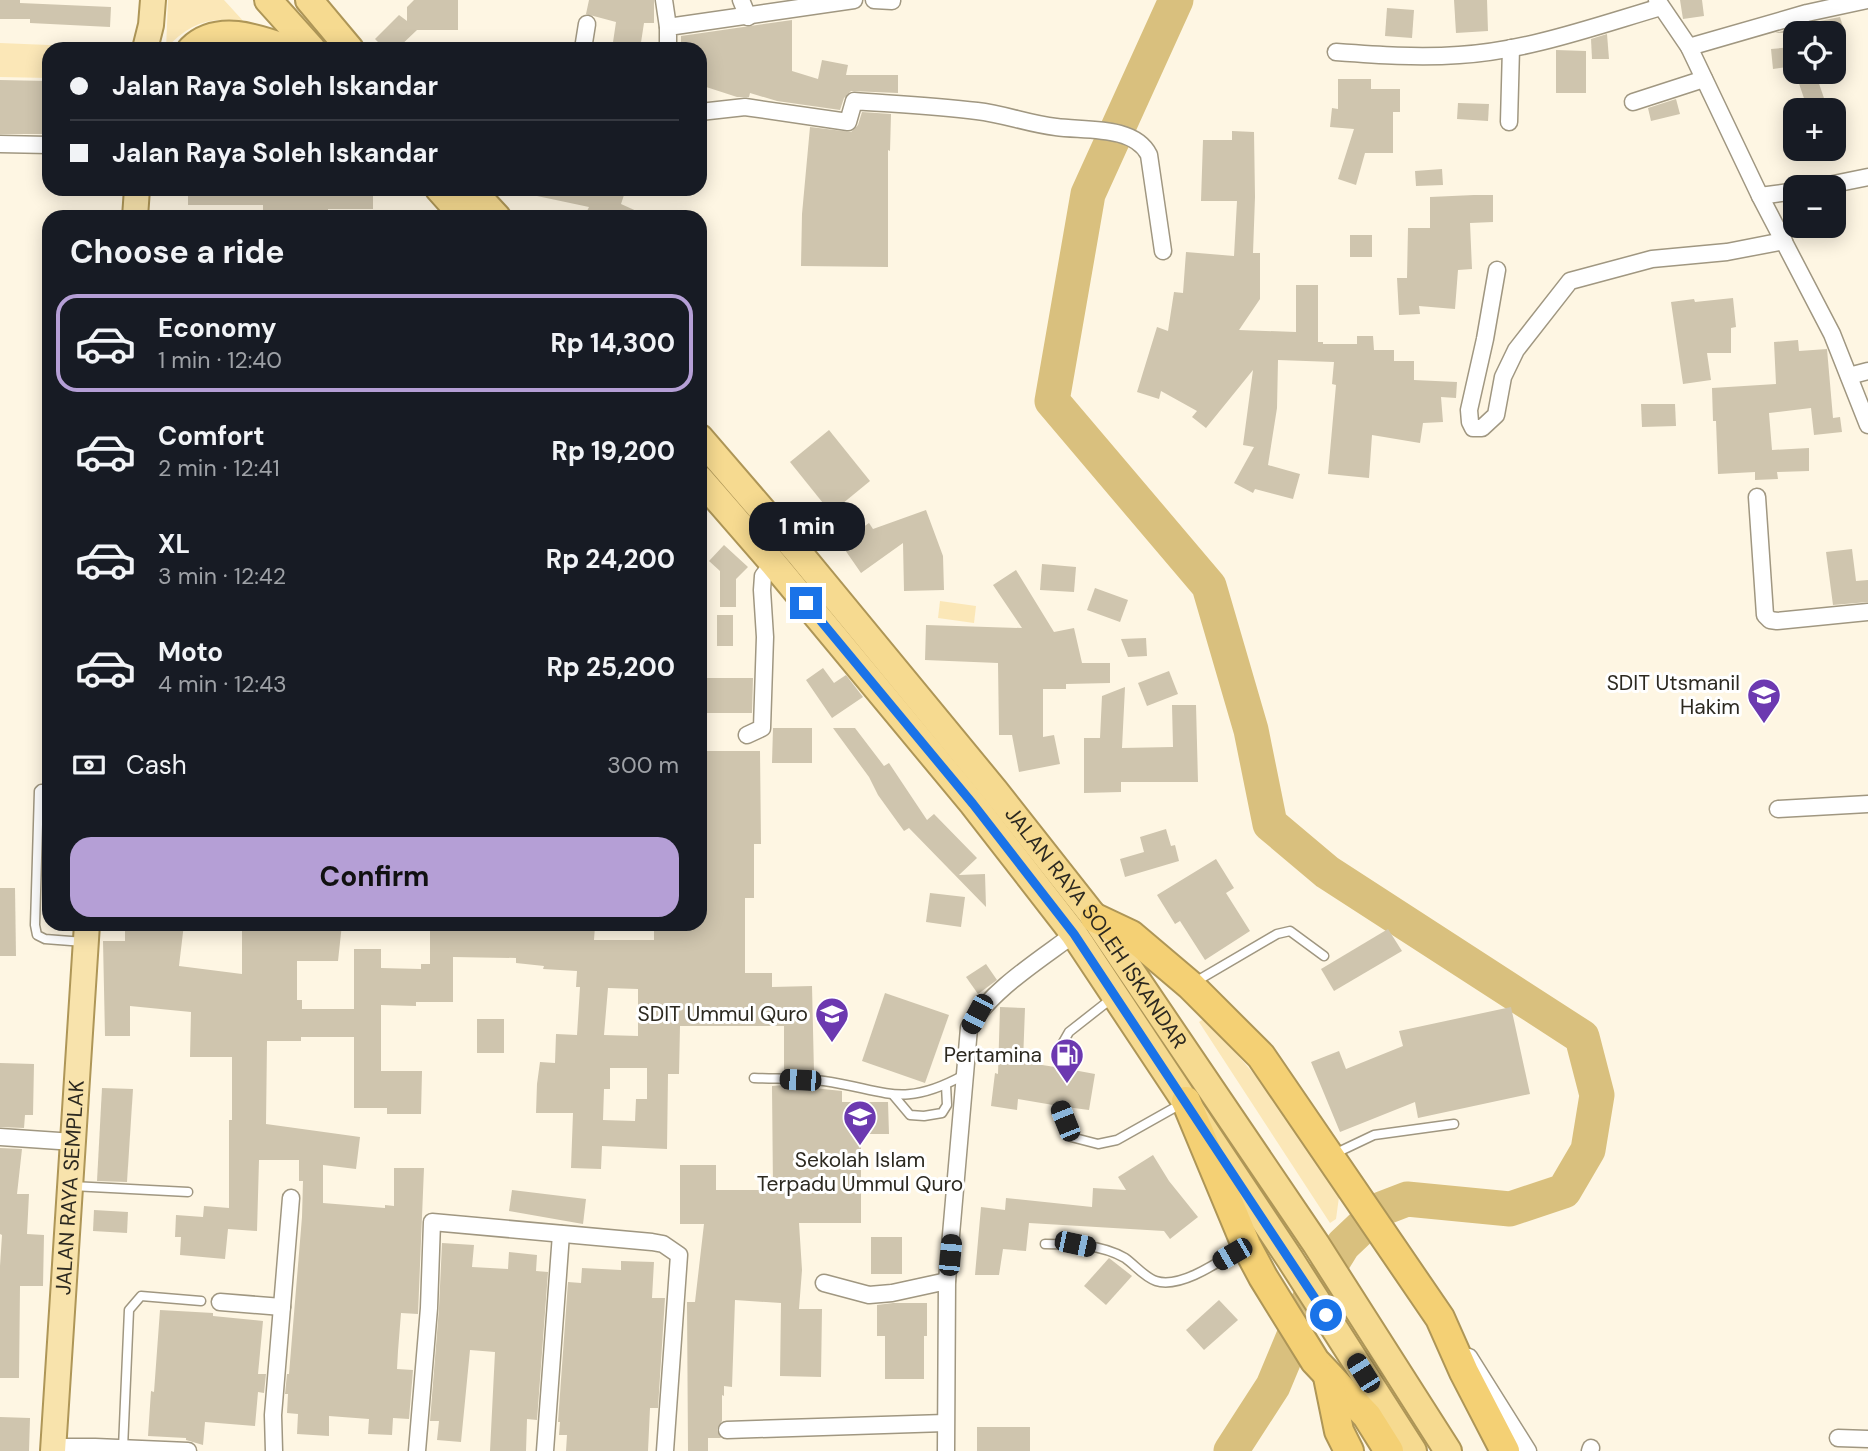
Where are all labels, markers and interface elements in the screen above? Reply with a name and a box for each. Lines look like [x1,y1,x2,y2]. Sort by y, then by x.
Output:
map controls [1783,21,1846,238]
button: locate [1783,21,1846,84]
text: Jalan Raya Soleh Iskandar [112,69,438,103]
button: + [1783,98,1846,161]
text: Jalan Raya Soleh Iskandar [112,136,438,170]
button: − [1783,175,1846,238]
text: Choose a ride [70,231,285,273]
text: Economy [158,311,276,345]
icon: car [74,312,137,375]
text: Rp 14,300 [550,326,675,360]
text: 1 min · 12:40 [158,345,282,375]
text: Comfort [158,419,264,453]
icon: car [74,420,137,483]
text: Rp 19,200 [552,434,675,468]
text: 2 min · 12:41 [158,453,280,483]
callout: 1 min [748,502,864,550]
text: 1 min [779,511,835,541]
text: XL [158,527,190,561]
icon: car [74,528,137,591]
text: Rp 24,200 [546,542,675,576]
text: 3 min · 12:42 [158,561,286,591]
route end [790,587,822,619]
text: Moto [158,635,223,669]
icon: car [74,636,137,699]
text: Rp 25,200 [546,650,675,684]
text: 4 min · 12:43 [158,669,287,699]
place label: SDIT Utsmanil Hakim [1607,669,1740,721]
school or university icon: SDIT Utsmanil Hakim [1745,676,1783,725]
icon: cash [70,746,108,784]
text: Cash [126,748,187,782]
text: 300 m [607,750,679,780]
street label: JALAN RAYA SOLEH ISKANDAR [998,801,1193,1054]
button: Confirm [70,837,679,917]
car [958,991,997,1037]
school or university icon: SDIT Ummul Quro [813,995,851,1044]
place label: SDIT Ummul Quro [638,1000,808,1028]
fuel station icon: Pertamina [1048,1036,1086,1085]
place label: Pertamina [944,1041,1042,1069]
car [779,1068,822,1092]
street label: JALAN RAYA SEMPLAK [49,1079,91,1296]
school or university icon: Sekolah Islam Terpadu Ummul Quro [841,1098,879,1147]
car [1048,1098,1083,1144]
place label: Sekolah Islam Terpadu Ummul Quro [757,1146,963,1198]
car [1053,1229,1098,1259]
car [938,1233,963,1277]
car [1209,1234,1256,1274]
route start [1310,1299,1342,1331]
car [1343,1350,1384,1396]

